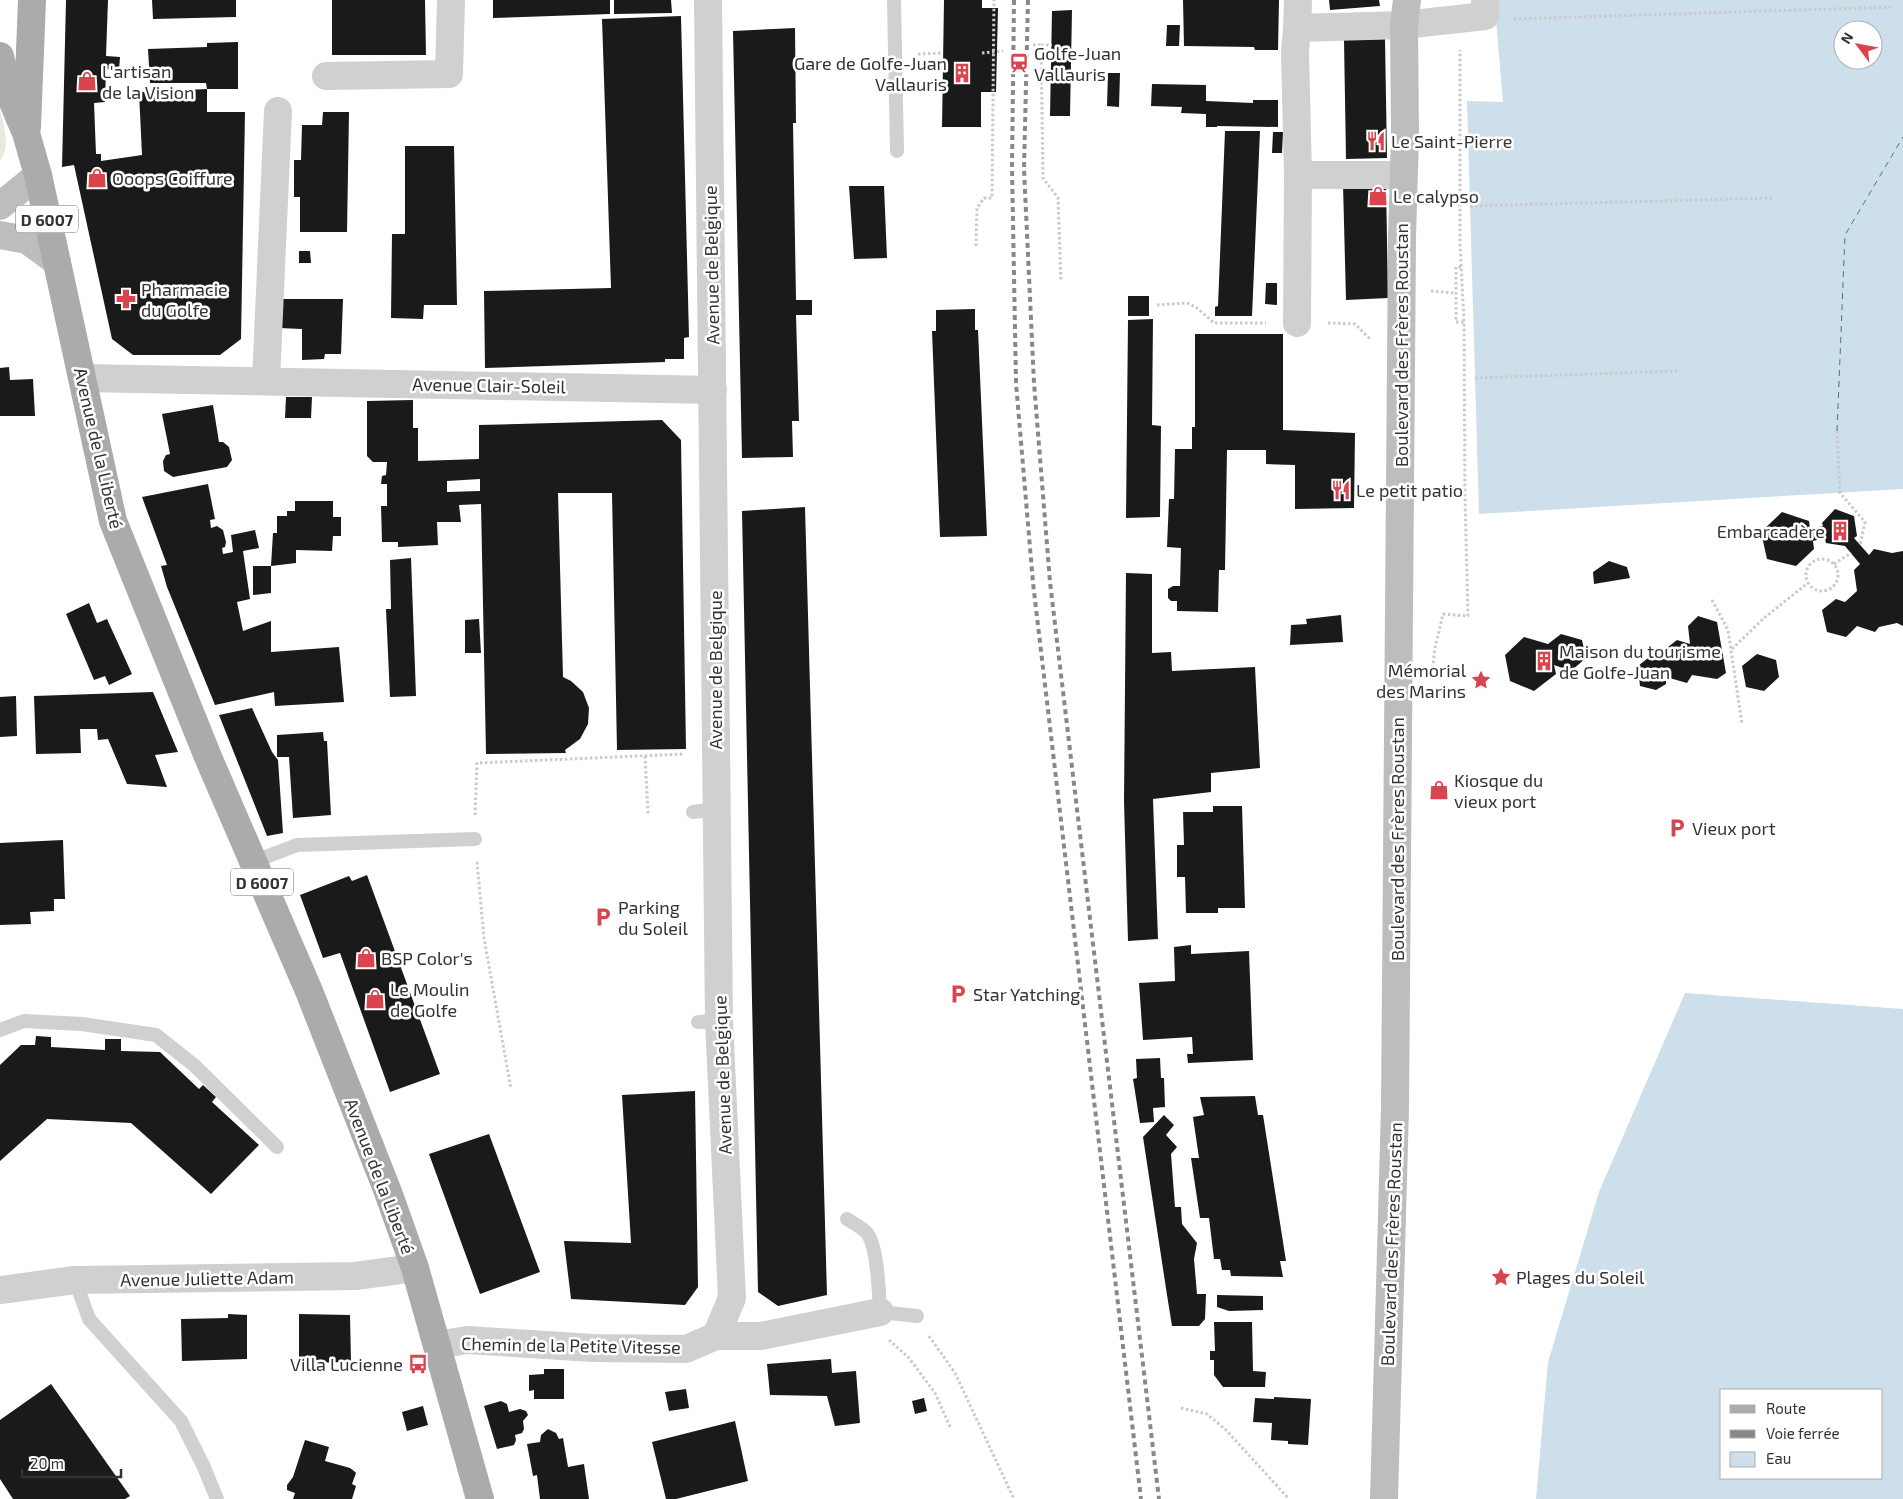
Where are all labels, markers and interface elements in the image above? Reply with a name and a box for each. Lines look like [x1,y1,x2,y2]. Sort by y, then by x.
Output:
north arrow [1833,20,1883,70]
text: N [1837,29,1856,47]
place label: Golfe-Juan Vallauris [1034,42,1121,85]
place label: Gare de Golfe-Juan Vallauris [794,52,947,95]
station icon: Golfe-Juan Vallauris [1008,52,1030,74]
place label: L'artisan de la Vision [102,60,195,103]
building icon: Gare de Golfe-Juan Vallauris [951,62,973,84]
shop icon: L'artisan de la Vision [76,70,98,92]
restaurant icon: Le Saint-Pierre [1365,130,1387,152]
place label: Le Saint-Pierre [1391,130,1512,152]
shop icon: Ooops Coiffure [86,167,108,189]
place label: Ooops Coiffure [112,167,233,189]
street label: Avenue de Belgique [699,185,723,345]
shop icon: Le calypso [1367,185,1389,207]
place label: Le calypso [1393,185,1479,207]
road number: D 6007 [16,205,78,232]
street label: Boulevard des Frères Roustan [1390,223,1412,467]
place label: Pharmacie du Golfe [141,278,228,321]
pharmacy icon: Pharmacie du Golfe [115,288,137,310]
street label: Avenue de la Liberté [70,365,128,531]
street label: Avenue Clair-Soleil [412,373,567,397]
restaurant icon: Le petit patio [1330,479,1352,501]
place label: Le petit patio [1356,479,1463,501]
place label: Embarcadère [1717,520,1825,542]
building icon: Embarcadère [1829,520,1851,542]
street label: Avenue de Belgique [704,590,726,750]
place label: Maison du tourisme de Golfe-Juan [1559,640,1721,683]
building icon: Maison du tourisme de Golfe-Juan [1533,650,1555,672]
place label: Mémorial des Marins [1376,659,1467,702]
place icon: Mémorial des Marins [1470,669,1492,691]
street label: Boulevard des Frères Roustan [1386,717,1408,961]
place label: Kiosque du vieux port [1454,769,1543,812]
shop icon: Kiosque du vieux port [1428,779,1450,801]
parking icon: Vieux port [1666,817,1688,839]
place label: Vieux port [1692,817,1776,839]
road number: D 6007 [231,869,293,896]
place label: Parking du Soleil [618,896,688,939]
parking icon: Parking du Soleil [592,906,614,928]
shop icon: BSP Color's [355,947,377,969]
place label: BSP Color's [381,947,473,969]
place label: Le Moulin de Golfe [390,978,469,1021]
parking icon: Star Yatching [947,983,969,1005]
place label: Star Yatching [973,983,1080,1005]
shop icon: Le Moulin de Golfe [364,988,386,1010]
street label: Avenue de Belgique [708,995,736,1155]
street label: Avenue de la Liberté [340,1095,420,1257]
street label: Boulevard des Frères Roustan [1376,1122,1406,1366]
street label: Avenue Juliette Adam [120,1265,294,1291]
place icon: Plages du Soleil [1490,1266,1512,1288]
place label: Plages du Soleil [1516,1266,1645,1288]
street label: Chemin de la Petite Vitesse [461,1332,681,1358]
place label: Villa Lucienne [290,1353,403,1375]
bus stop icon: Villa Lucienne [407,1353,429,1375]
legend [1720,1389,1883,1479]
text: Route [1766,1399,1806,1417]
text: Voie ferrée [1766,1424,1840,1442]
scale bar [22,1446,121,1478]
text: Eau [1766,1449,1791,1467]
text: 20 m [30,1454,64,1472]

